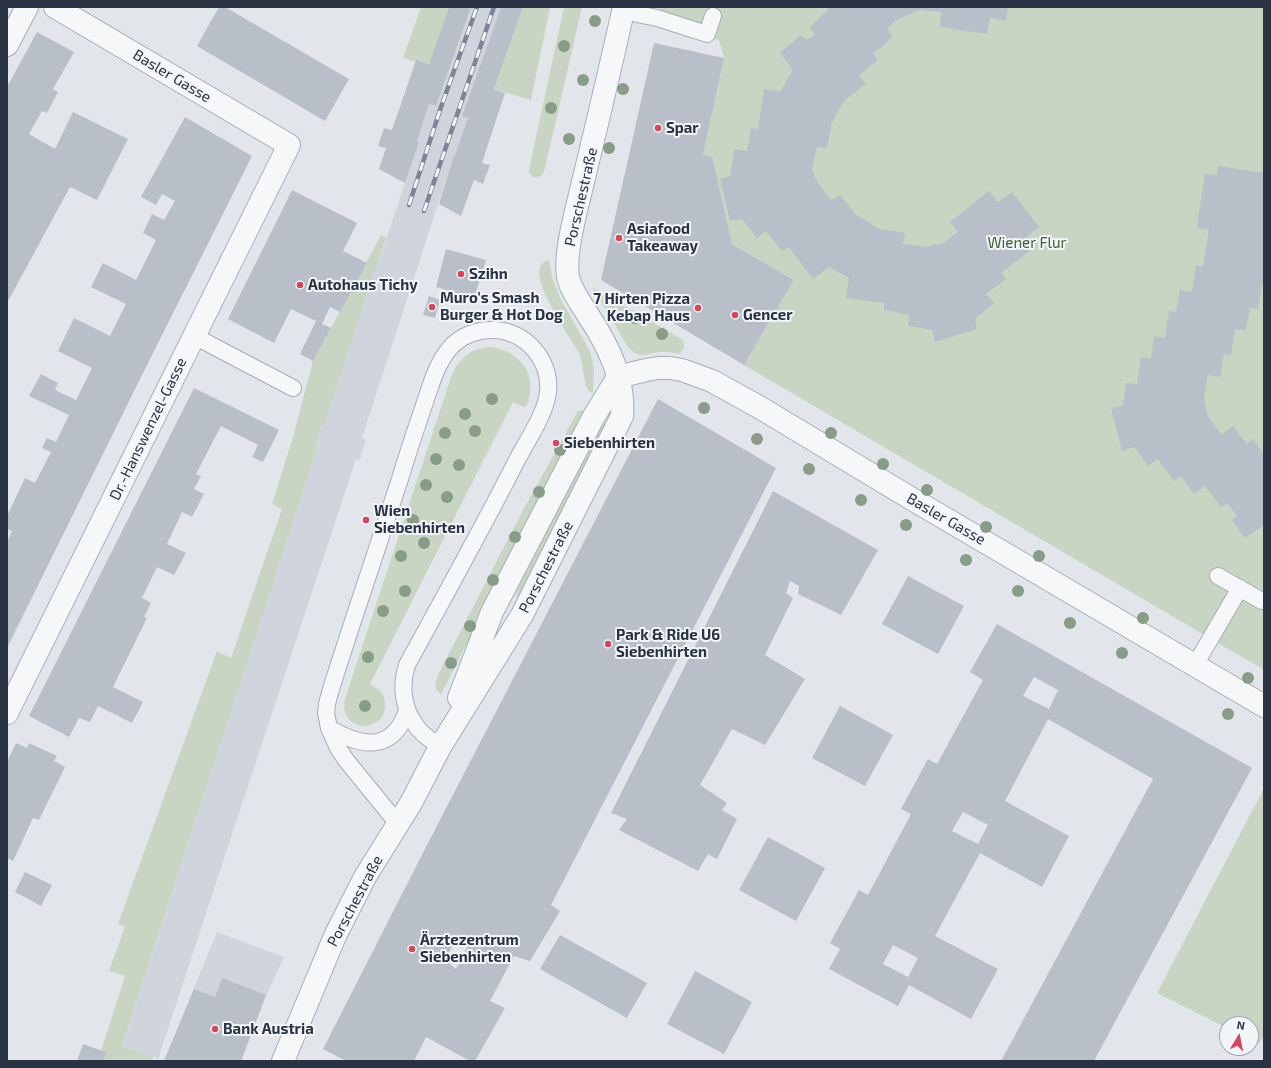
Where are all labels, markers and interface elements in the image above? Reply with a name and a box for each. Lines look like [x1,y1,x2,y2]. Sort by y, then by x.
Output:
street label: Basler Gasse [130,46,214,106]
place label: Spar [666,119,699,137]
marker: Spar [653,123,663,133]
street label: Porschestraße [561,146,601,248]
place label: Asiafood Takeaway [627,220,698,255]
marker: Asiafood Takeaway [614,233,624,243]
park label: Wiener Flur [987,234,1067,252]
place label: Szihn [469,265,508,283]
marker: Szihn [456,269,466,279]
place label: Autohaus Tichy [308,276,418,294]
marker: Autohaus Tichy [295,280,305,290]
place label: Muro's Smash Burger & Hot Dog [440,289,563,324]
place label: 7 Hirten Pizza Kebap Haus [593,290,690,325]
marker: Muro's Smash Burger & Hot Dog [427,302,437,312]
marker: 7 Hirten Pizza Kebap Haus [693,303,703,313]
place label: Gencer [743,306,793,324]
marker: Gencer [730,310,740,320]
street label: Dr.-Hanswenzel-Gasse [106,355,190,503]
place label: Siebenhirten [564,434,655,452]
marker: Siebenhirten [551,438,561,448]
street label: Basler Gasse [903,489,989,549]
place label: Wien Siebenhirten [374,502,465,537]
marker: Wien Siebenhirten [361,515,371,525]
street label: Porschestraße [515,518,577,616]
place label: Park & Ride U6 Siebenhirten [616,626,720,661]
marker: Park & Ride U6 Siebenhirten [603,639,613,649]
street label: Porschestraße [323,852,387,950]
place label: Ärztezentrum Siebenhirten [420,931,519,966]
marker: Ärztezentrum Siebenhirten [407,944,417,954]
north arrow [1219,1016,1259,1056]
text: N [1236,1018,1246,1032]
place label: Bank Austria [223,1020,314,1038]
marker: Bank Austria [210,1024,220,1034]

